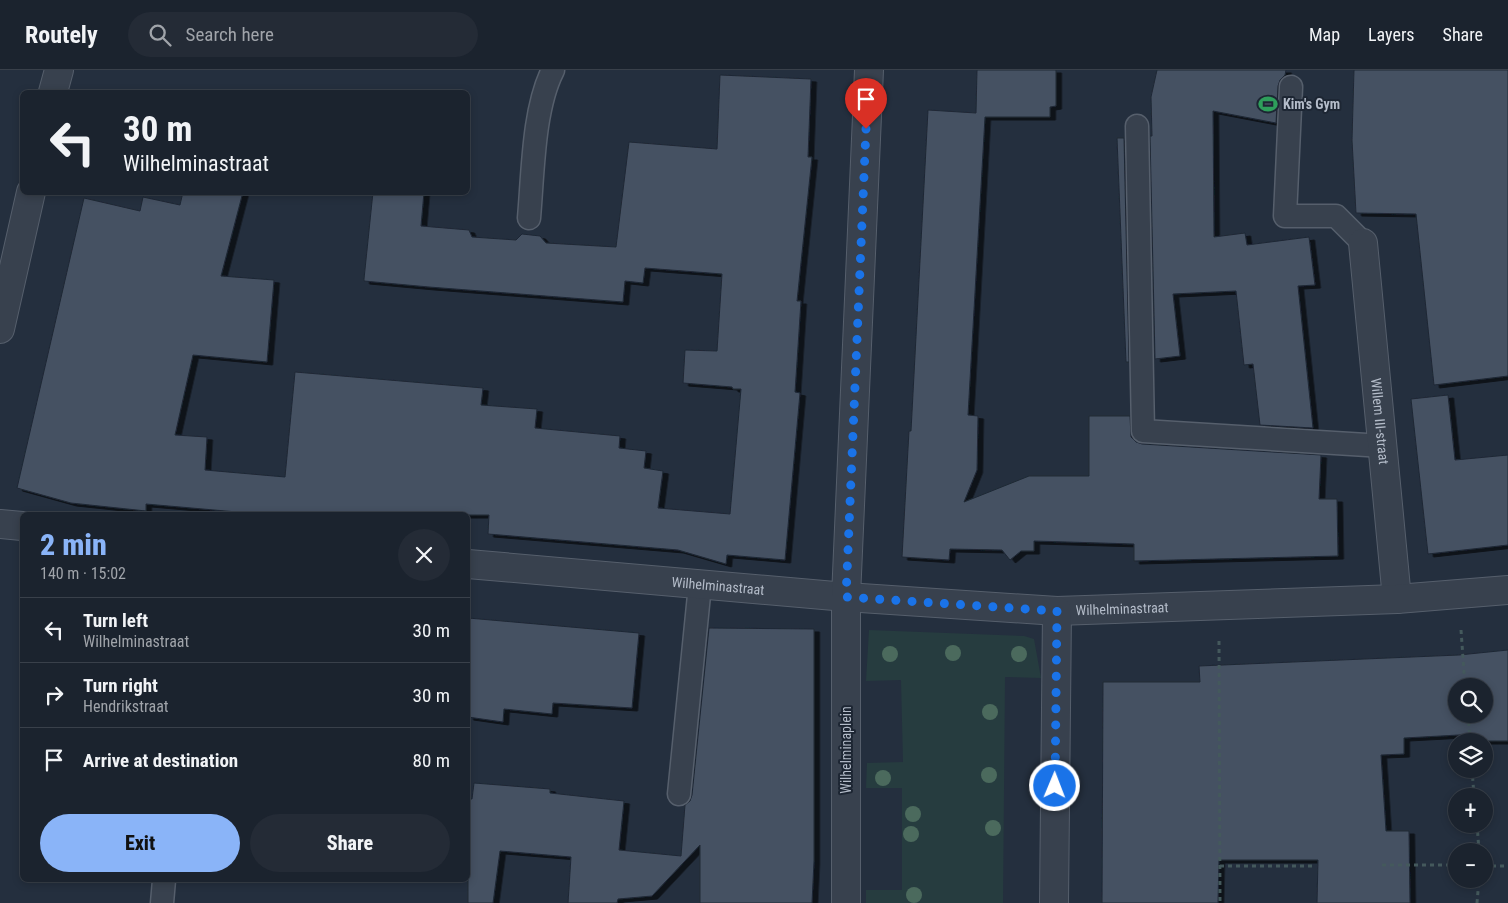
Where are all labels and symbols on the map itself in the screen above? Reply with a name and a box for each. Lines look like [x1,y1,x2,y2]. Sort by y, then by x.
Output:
pin [845,78,887,129]
sports icon: Kim's Gym [1257,93,1279,115]
place label: Kim's Gym [1283,96,1340,112]
street label: Willem III-straat [1368,377,1392,465]
street label: Wilhelminastraat [671,574,765,598]
street label: Wilhelminastraat [1075,599,1169,618]
street label: Wilhelminaplein [838,706,854,794]
position arrow [1028,759,1080,811]

